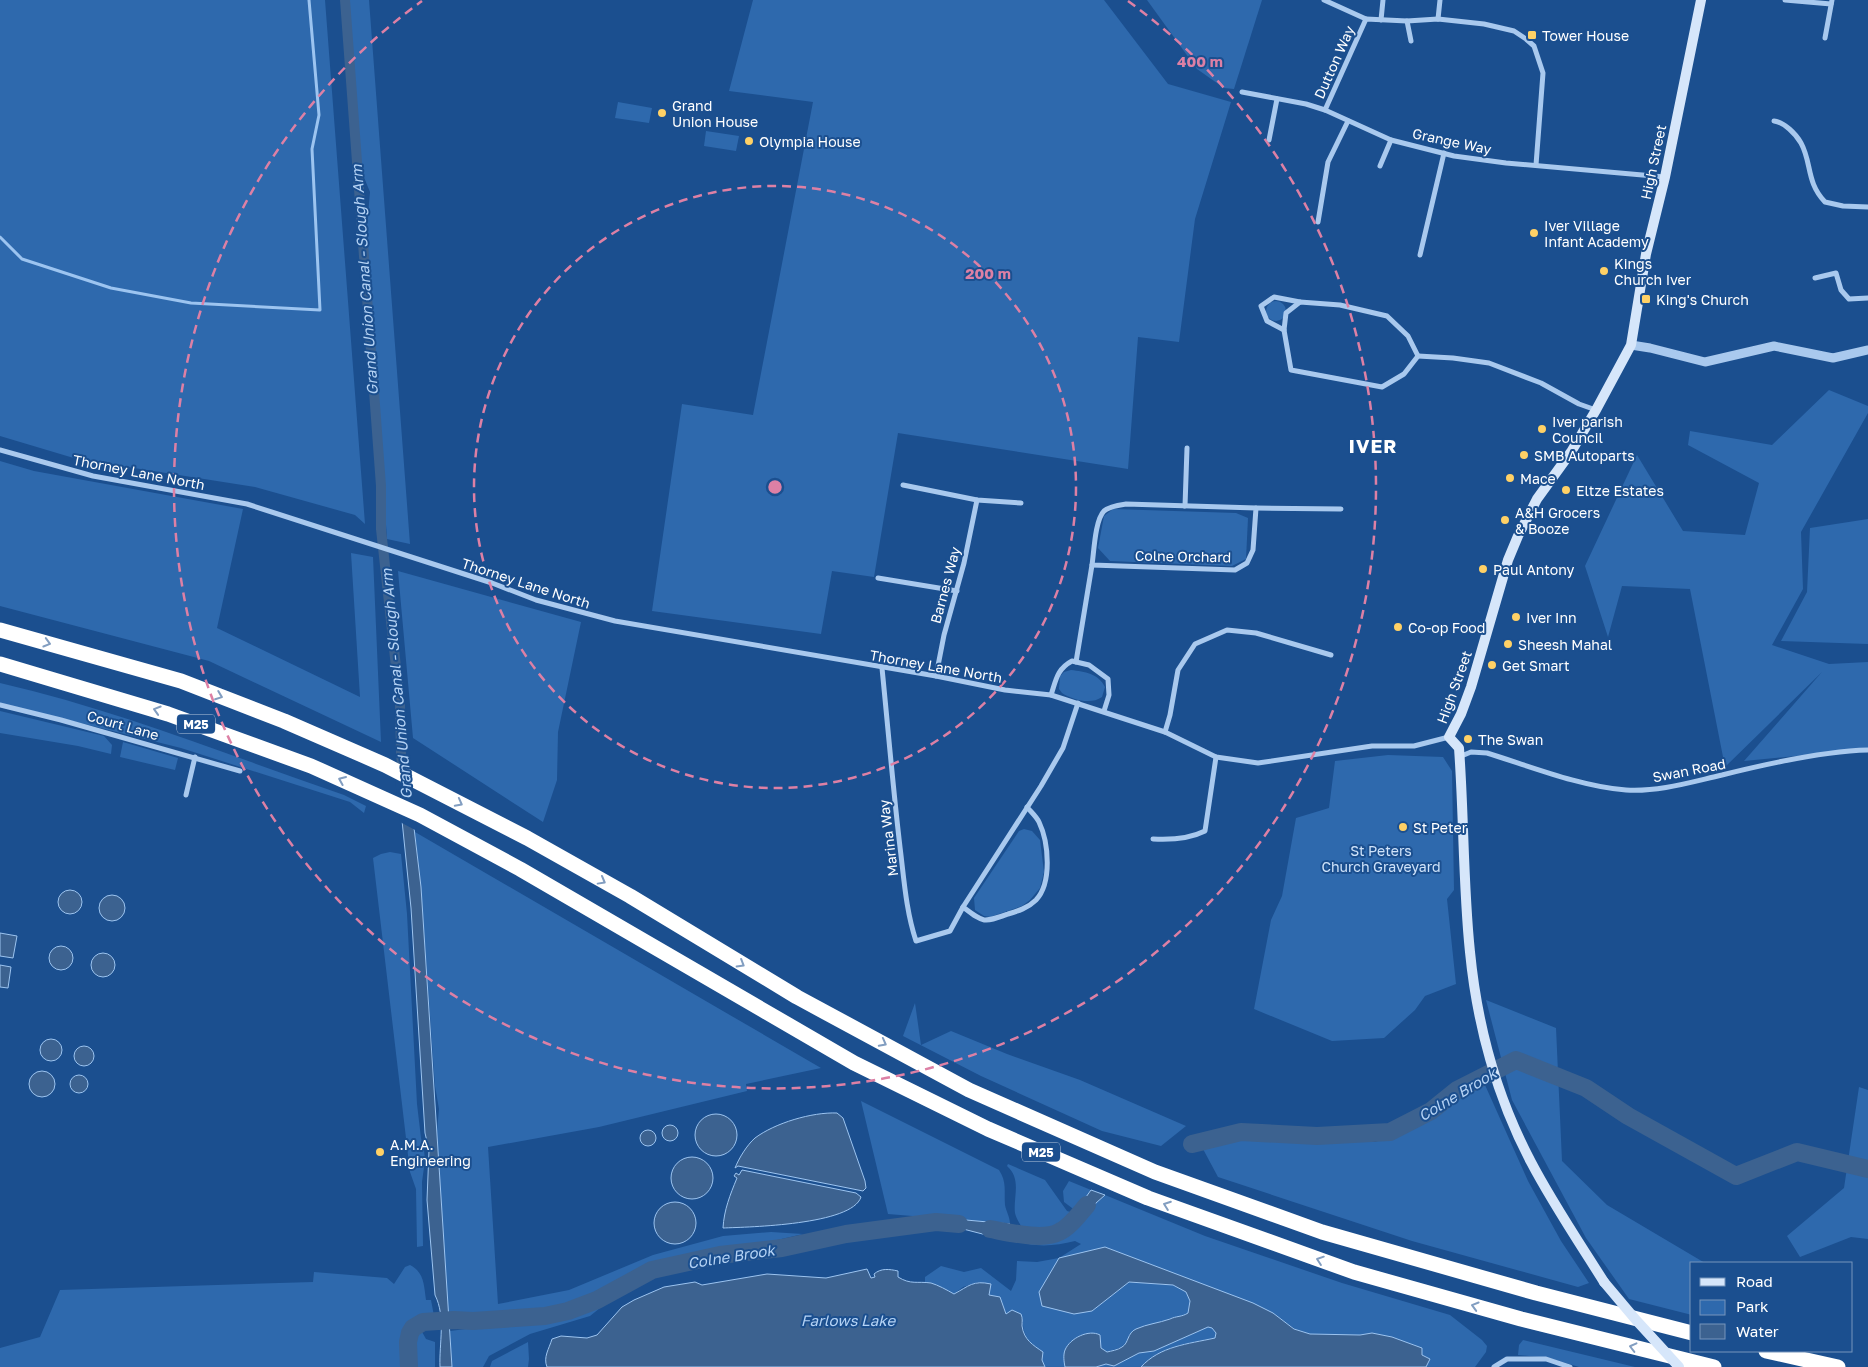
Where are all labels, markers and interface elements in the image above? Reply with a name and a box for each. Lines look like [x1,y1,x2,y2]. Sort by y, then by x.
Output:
street label: Dutton Way [1310,23,1358,101]
place label: Tower House [1542,27,1629,44]
marker: Tower House [1526,29,1538,41]
text: 400 m [1177,52,1223,70]
place label: Grand Union House [672,97,758,130]
marker: Grand Union House [656,107,668,119]
street label: High Street [1637,123,1669,201]
street label: Grange Way [1411,124,1493,158]
place label: Olympia House [759,133,861,150]
marker: Olympia House [743,135,755,147]
water label: Grand Union Canal - Slough Arm [347,163,382,396]
place label: Iver Village Infant Academy [1544,217,1649,250]
marker: Iver Village Infant Academy [1528,227,1540,239]
place label: Kings Church Iver [1614,255,1692,288]
text: 200 m [965,264,1011,282]
marker: Kings Church Iver [1598,265,1610,277]
place label: King's Church [1656,291,1749,308]
marker: King's Church [1640,293,1652,305]
place label: Iver parish Council [1552,413,1623,446]
marker: Iver parish Council [1536,423,1548,435]
district label: IVER [1348,434,1398,457]
place label: SMB Autoparts [1534,447,1635,464]
marker: SMB Autoparts [1518,449,1530,461]
street label: Thorney Lane North [72,451,206,493]
place label: Mace [1520,470,1556,487]
marker: Mace [1504,472,1516,484]
centre of rings [766,478,784,496]
place label: Eltze Estates [1576,482,1664,499]
marker: Eltze Estates [1560,484,1572,496]
place label: A&H Grocers & Booze [1515,504,1600,537]
marker: A&H Grocers & Booze [1499,514,1511,526]
street label: Barnes Way [927,545,963,625]
street label: Colne Orchard [1135,547,1231,565]
street label: Thorney Lane North [460,554,592,612]
place label: Paul Antony [1493,561,1575,578]
marker: Paul Antony [1477,563,1489,575]
water label: Grand Union Canal - Slough Arm [377,567,416,800]
place label: Iver Inn [1526,609,1577,626]
marker: Iver Inn [1510,611,1522,623]
place label: Co-op Food [1408,619,1485,636]
marker: Co-op Food [1392,621,1404,633]
place label: Sheesh Mahal [1518,636,1612,653]
one-way arrow [43,637,51,648]
marker: Sheesh Mahal [1502,638,1514,650]
street label: Thorney Lane North [868,646,1004,686]
street label: High Street [1433,648,1475,726]
place label: Get Smart [1502,657,1570,674]
marker: Get Smart [1486,659,1498,671]
one-way arrow [214,690,223,700]
one-way arrow [154,706,162,716]
street label: Court Lane [85,707,161,743]
road number: M25 [177,714,215,734]
place label: The Swan [1478,731,1543,748]
marker: The Swan [1462,733,1474,745]
street label: Swan Road [1651,755,1727,785]
one-way arrow [338,775,347,786]
one-way arrow [454,796,463,806]
street label: Marina Way [875,798,901,878]
place label: St Peter [1413,819,1468,836]
marker: St Peter [1397,821,1409,833]
park label: St Peters Church Graveyard [1321,842,1441,875]
one-way arrow [596,874,605,884]
one-way arrow [736,957,745,967]
one-way arrow [878,1037,887,1047]
water label: Colne Brook [1415,1063,1501,1124]
place label: A.M.A. Engineering [390,1136,471,1169]
road number: M25 [1022,1142,1060,1162]
marker: A.M.A. Engineering [374,1146,386,1158]
one-way arrow [1163,1201,1172,1211]
water label: Colne Brook [686,1240,777,1272]
one-way arrow [1316,1256,1324,1266]
legend [1690,1262,1853,1352]
text: Road [1736,1272,1773,1290]
text: Park [1736,1297,1769,1315]
one-way arrow [1471,1301,1480,1312]
water label: Farlows Lake [801,1311,896,1329]
text: Water [1736,1322,1779,1340]
one-way arrow [1628,1342,1637,1353]

